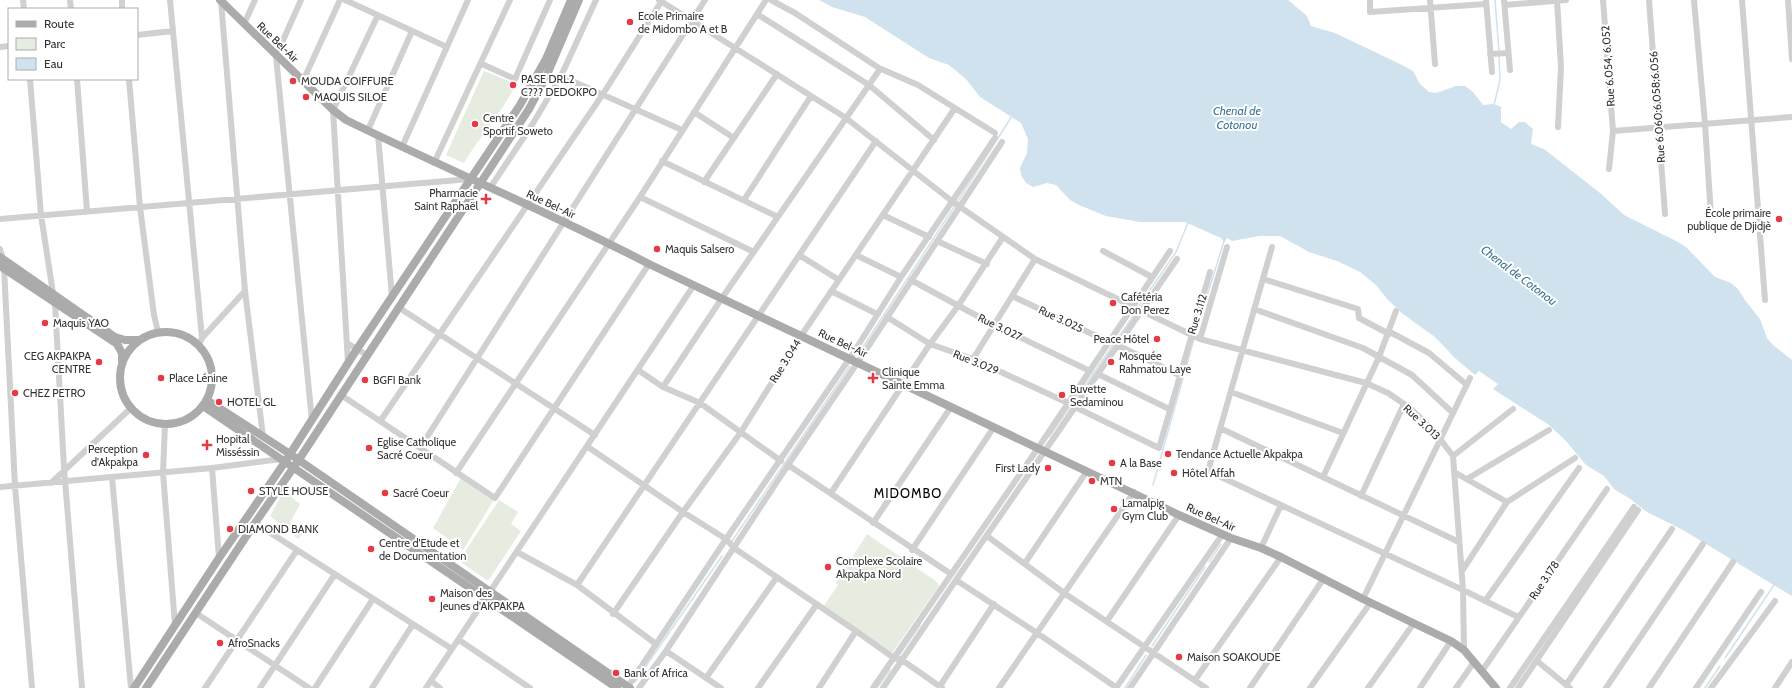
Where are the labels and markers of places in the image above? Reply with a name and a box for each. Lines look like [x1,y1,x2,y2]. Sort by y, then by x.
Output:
place label: Ecole Primaire de Midombo A et B [638,9,728,36]
marker: Ecole Primaire de Midombo A et B [625,17,635,27]
place label: PASE DRL2 C??? DEDOKPO [521,72,598,99]
place label: MOUDA COIFFURE [301,74,394,88]
marker: MOUDA COIFFURE [288,76,298,86]
marker: PASE DRL2 C??? DEDOKPO [508,80,518,90]
place label: MAQUIS SILOE [314,90,387,104]
marker: MAQUIS SILOE [301,92,311,102]
place label: Centre Sportif Soweto [483,111,553,138]
marker: Centre Sportif Soweto [470,119,480,129]
place label: Pharmacie Saint Raphaël [414,186,478,213]
marker: Pharmacie Saint Raphaël [481,194,491,204]
place label: École primaire publique de Djidjè [1687,206,1771,233]
marker: École primaire publique de Djidjè [1774,214,1784,224]
place label: Maquis Salsero [665,242,734,256]
marker: Maquis Salsero [652,244,662,254]
place label: Cafétéria Don Perez [1121,290,1170,317]
marker: Cafétéria Don Perez [1108,298,1118,308]
place label: Maquis YAO [53,316,110,330]
marker: Maquis YAO [40,318,50,328]
place label: Peace Hôtel [1093,332,1149,346]
marker: Peace Hôtel [1152,334,1162,344]
place label: CEG AKPAKPA CENTRE [24,349,91,376]
place label: Mosquée Rahmatou Laye [1119,349,1192,376]
marker: CEG AKPAKPA CENTRE [94,357,104,367]
marker: Mosquée Rahmatou Laye [1106,357,1116,367]
place label: Clinique Sainte Emma [882,365,945,392]
place label: Place Lénine [169,371,228,385]
marker: Clinique Sainte Emma [867,372,879,384]
marker: Place Lénine [156,373,166,383]
place label: BGFI Bank [373,373,421,387]
marker: BGFI Bank [360,375,370,385]
place label: Buvette Sedaminou [1070,382,1124,409]
place label: CHEZ PETRO [23,386,86,400]
marker: CHEZ PETRO [10,388,20,398]
marker: Buvette Sedaminou [1057,390,1067,400]
place label: HOTEL GL [227,395,276,409]
marker: HOTEL GL [214,397,224,407]
place label: Hopital Misséssin [216,432,259,459]
place label: Eglise Catholique Sacré Coeur [377,435,456,462]
marker: Hopital Misséssin [201,439,213,451]
place label: Perception d'Akpakpa [88,442,139,469]
marker: Eglise Catholique Sacré Coeur [364,443,374,453]
place label: Tendance Actuelle Akpakpa [1176,447,1303,461]
marker: Tendance Actuelle Akpakpa [1163,449,1173,459]
marker: Perception d'Akpakpa [141,450,151,460]
place label: A la Base [1120,456,1162,470]
marker: A la Base [1107,458,1117,468]
place label: First Lady [995,461,1040,475]
marker: First Lady [1043,463,1053,473]
place label: Hôtel Affah [1182,466,1235,480]
marker: Hôtel Affah [1169,468,1179,478]
place label: MTN [1100,474,1122,488]
marker: MTN [1087,476,1097,486]
place label: STYLE HOUSE [259,484,328,498]
marker: STYLE HOUSE [246,486,256,496]
place label: Sacré Coeur [393,486,449,500]
marker: Sacré Coeur [380,488,390,498]
place label: Lamalpig Gym Club [1122,496,1168,523]
marker: Lamalpig Gym Club [1109,504,1119,514]
place label: DIAMOND BANK [238,522,319,536]
marker: DIAMOND BANK [225,524,235,534]
place label: Centre d'Etude et de Documentation [379,536,466,563]
marker: Centre d'Etude et de Documentation [366,544,376,554]
place label: Complexe Scolaire Akpakpa Nord [836,554,923,581]
marker: Complexe Scolaire Akpakpa Nord [823,562,833,572]
place label: Maison des Jeunes d'AKPAKPA [439,586,525,613]
marker: Maison des Jeunes d'AKPAKPA [427,594,437,604]
place label: AfroSnacks [228,636,280,650]
marker: AfroSnacks [215,638,225,648]
place label: Maison SOAKOUDE [1187,650,1281,664]
marker: Maison SOAKOUDE [1174,652,1184,662]
place label: Bank of Africa [624,666,689,680]
marker: Bank of Africa [611,668,621,678]

